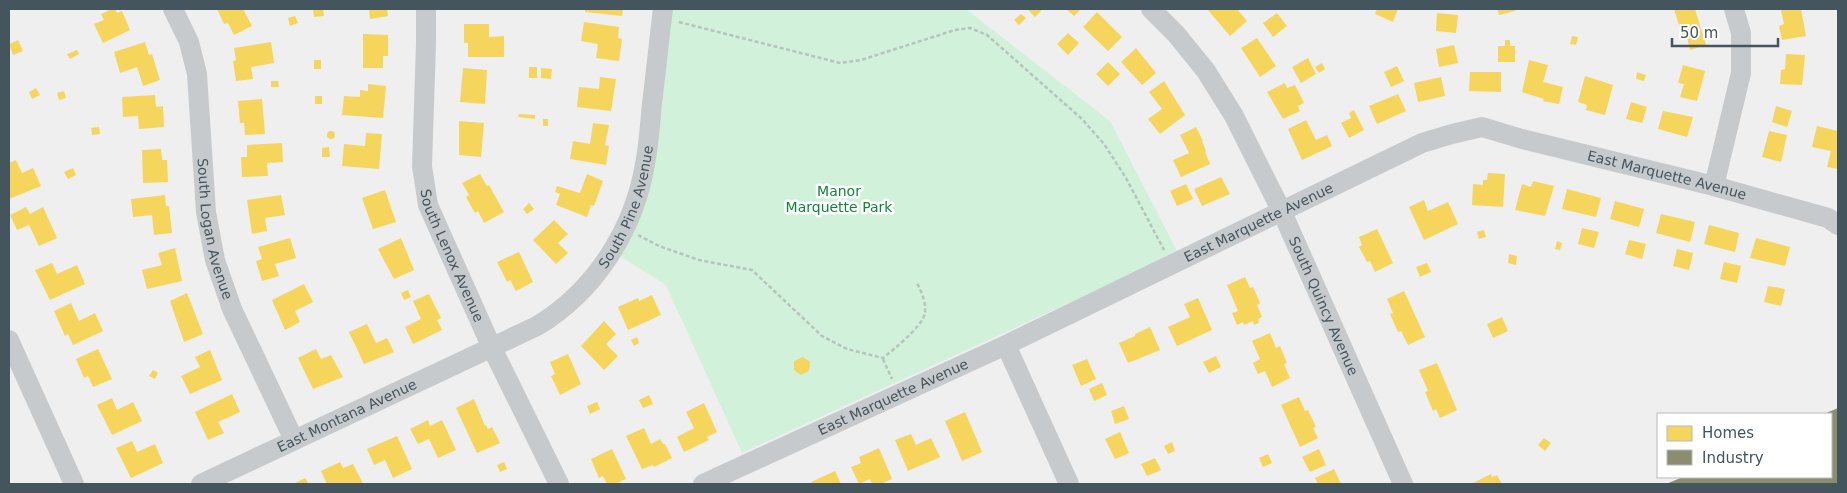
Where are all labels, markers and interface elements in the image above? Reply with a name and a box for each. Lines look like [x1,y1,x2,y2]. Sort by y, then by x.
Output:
scale bar [1672,15,1778,47]
text: 50 m [1680,24,1718,42]
street label: South Pine Avenue [595,145,656,271]
street label: East Marquette Avenue [1586,147,1748,203]
street label: South Logan Avenue [194,158,236,302]
street label: East Marquette Avenue [1181,180,1335,265]
park label: Manor Marquette Park [786,183,893,215]
street label: South Lenox Avenue [418,188,487,324]
street label: South Quincy Avenue [1286,234,1362,378]
street label: East Marquette Avenue [815,356,971,438]
street label: East Montana Avenue [274,376,419,455]
legend [1657,413,1832,478]
text: Homes [1702,424,1754,442]
text: Industry [1702,449,1764,467]

